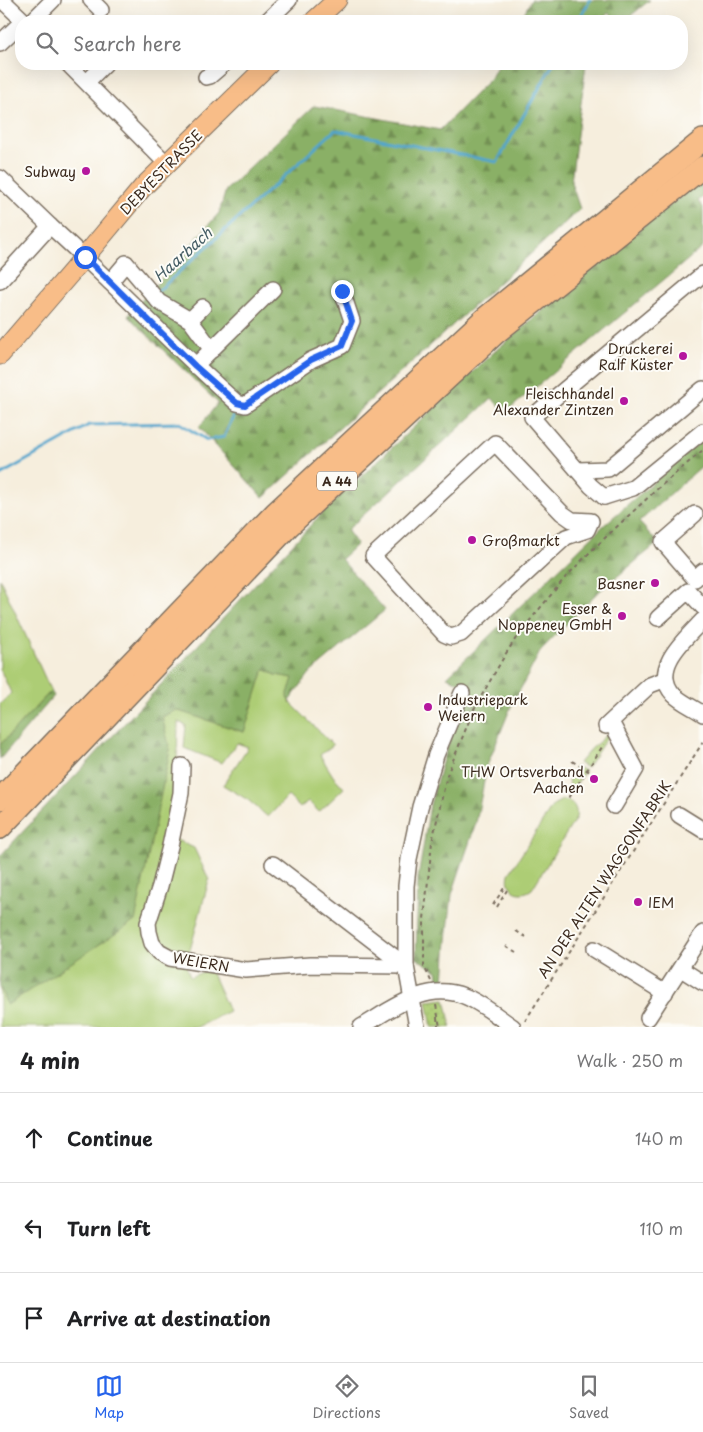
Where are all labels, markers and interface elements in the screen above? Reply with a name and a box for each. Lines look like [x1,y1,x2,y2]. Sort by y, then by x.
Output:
search box [15,15,688,70]
icon: search [33,29,61,57]
text: Search here [73,29,182,57]
street label: DEBYESTRASSE [115,125,207,219]
place label: Subway [24,161,76,182]
marker: Subway [80,165,92,177]
water label: Haarbach [148,221,217,287]
route start [74,246,97,269]
route end [331,280,354,303]
place label: Druckerei Ralf Küster [598,338,673,375]
marker: Druckerei Ralf Küster [677,350,689,362]
place label: Fleischhandel Alexander Zintzen [493,383,614,420]
marker: Fleischhandel Alexander Zintzen [618,395,630,407]
road number: A 44 [317,472,357,491]
place label: Großmarkt [482,530,560,551]
marker: Großmarkt [466,534,478,546]
place label: Basner [597,573,645,594]
marker: Basner [649,577,661,589]
place label: Esser & Noppeney GmbH [498,598,612,635]
marker: Esser & Noppeney GmbH [616,610,628,622]
place label: Industriepark Weiern [438,689,528,726]
marker: Industriepark Weiern [422,701,434,713]
place label: THW Ortsverband Aachen [461,761,584,798]
marker: THW Ortsverband Aachen [588,773,600,785]
street label: AN DER ALTEN WAGGONFABRIK [532,776,676,982]
place label: IEM [648,892,674,913]
marker: IEM [632,896,644,908]
street label: WEIERN [171,947,231,977]
text: 4 min [20,1044,80,1076]
text: Walk · 250 m [577,1048,683,1072]
icon: ahead [20,1124,48,1152]
text: Continue [67,1124,153,1152]
text: 140 m [635,1126,683,1150]
icon: left [20,1214,48,1242]
text: Turn left [67,1214,151,1242]
text: 110 m [640,1216,683,1240]
icon: arrive [20,1304,48,1332]
text: Arrive at destination [67,1304,271,1332]
tab: Map [94,1372,124,1423]
tab: Directions [313,1372,381,1423]
tab: Saved [569,1372,609,1423]

